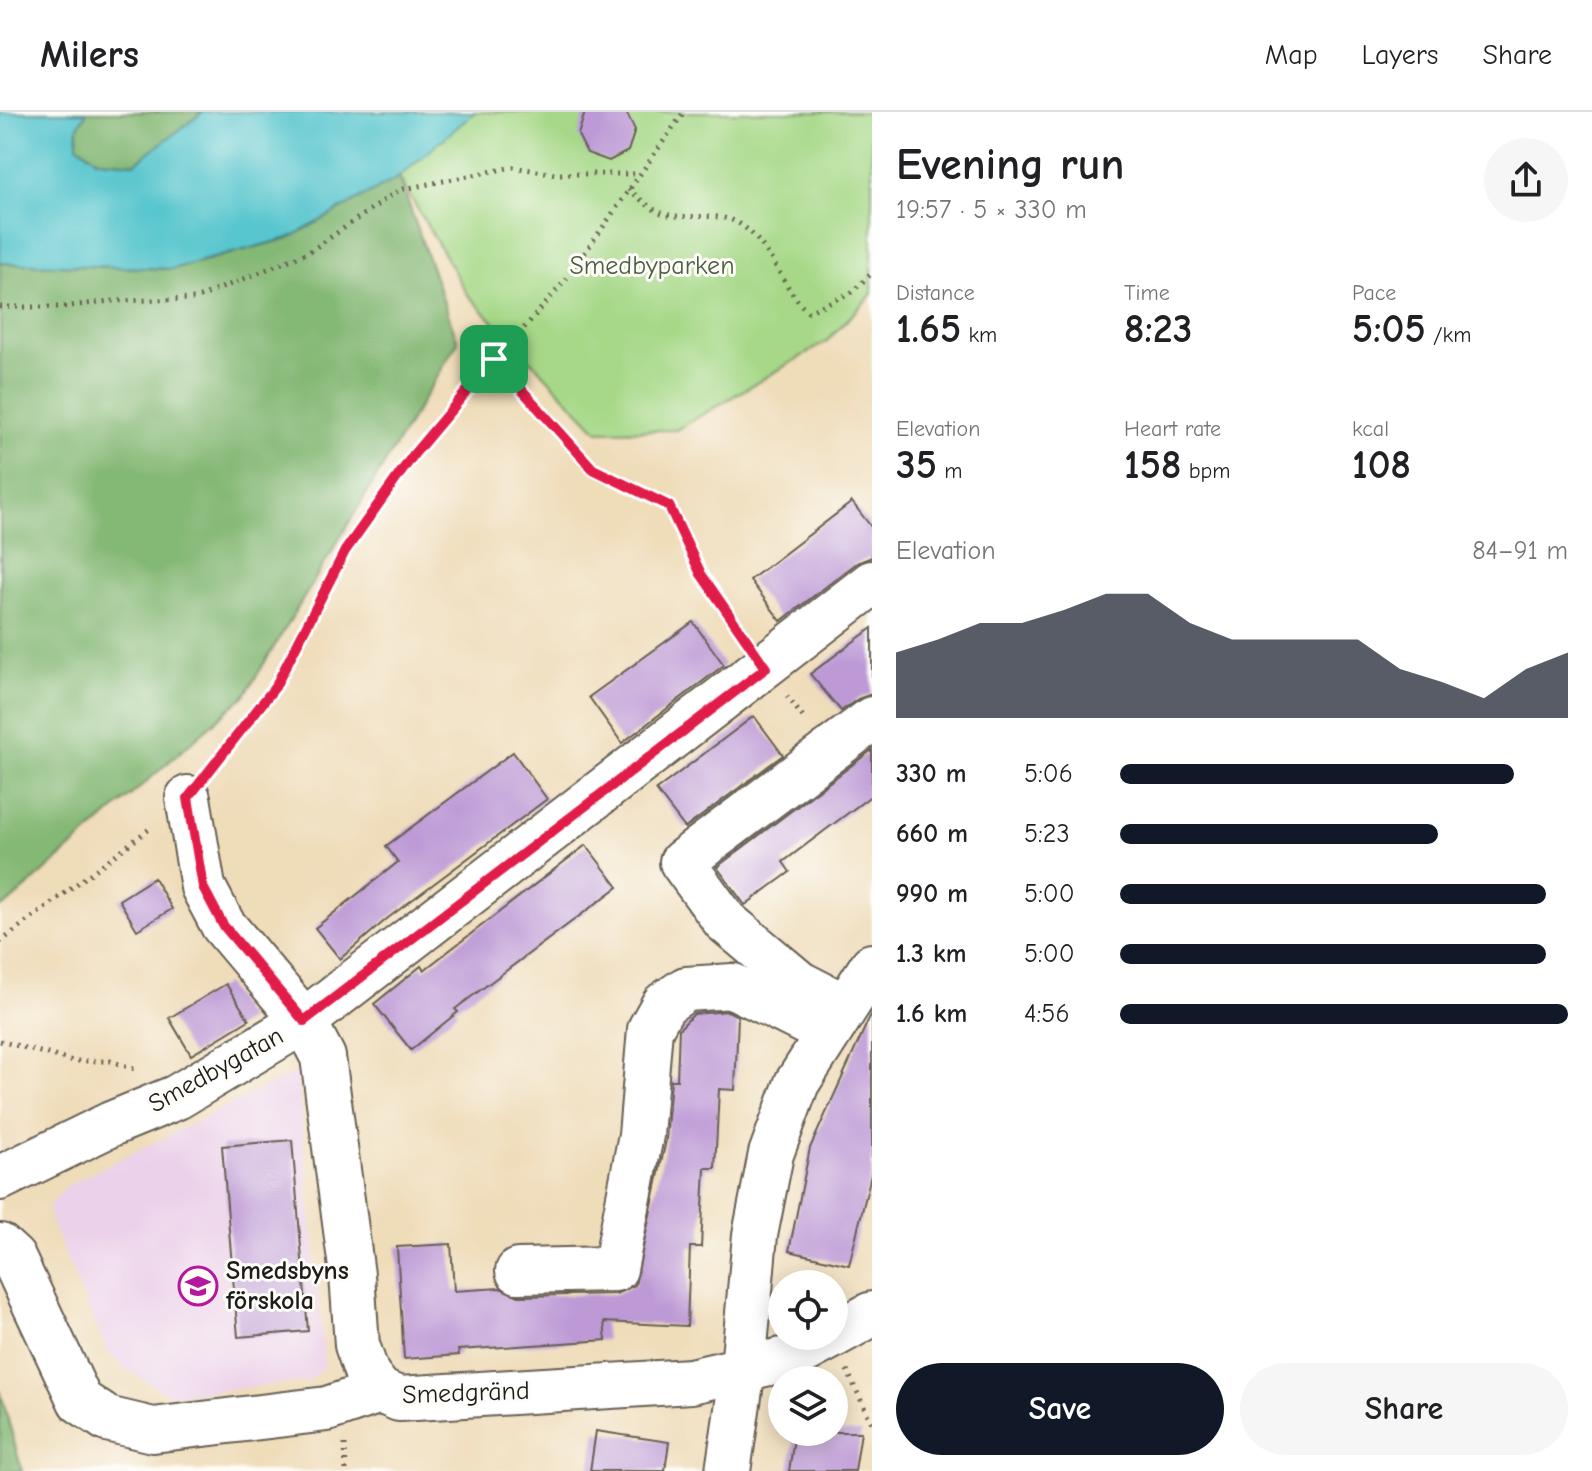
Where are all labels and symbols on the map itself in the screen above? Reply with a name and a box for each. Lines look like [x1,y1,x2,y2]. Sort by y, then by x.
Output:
park label: Smedbyparken [569,251,735,281]
pin [460,325,528,393]
street label: Smedbygatan [143,1021,289,1119]
place label: Smedsbyns förskola [225,1256,349,1316]
school or university icon: Smedsbyns förskola [177,1265,219,1307]
street label: Smedgränd [402,1376,530,1410]

